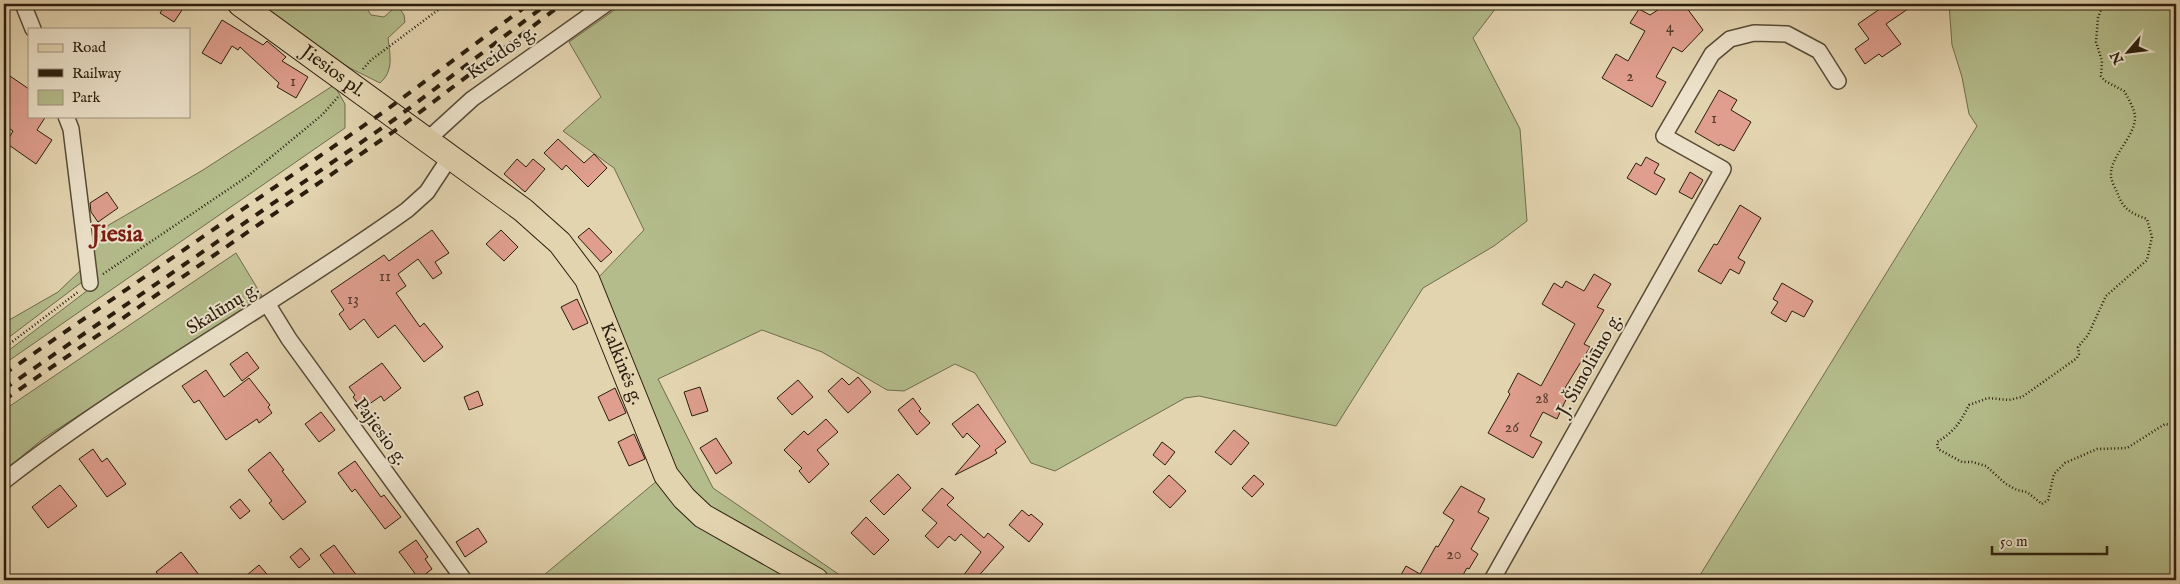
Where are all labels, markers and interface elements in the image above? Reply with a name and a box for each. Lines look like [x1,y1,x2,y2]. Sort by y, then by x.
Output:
house number: 4 [1666,18,1674,38]
street label: Kreidos g. [462,20,542,86]
legend [28,28,190,118]
north arrow [2102,28,2152,78]
text: Road [72,38,107,57]
street label: Jiesios pl. [295,39,370,103]
text: N [2107,48,2129,68]
text: Railway [72,64,122,83]
house number: 2 [1626,67,1634,87]
house number: 1 [290,72,296,92]
text: Park [72,88,102,107]
house number: 1 [1711,109,1717,129]
district label: Jiesia [88,219,144,250]
house number: 11 [379,267,391,287]
street label: Skalūnų g. [182,277,264,341]
house number: 13 [347,290,359,310]
street label: J. Šimoliūno g. [1550,309,1628,422]
street label: Kalkinės g. [594,319,648,408]
house number: 28 [1535,389,1549,409]
street label: Pajiesio g. [347,394,413,470]
house number: 26 [1505,418,1519,438]
scale bar [1992,524,2108,556]
text: 50 m [2000,532,2028,551]
house number: 20 [1446,545,1462,565]

